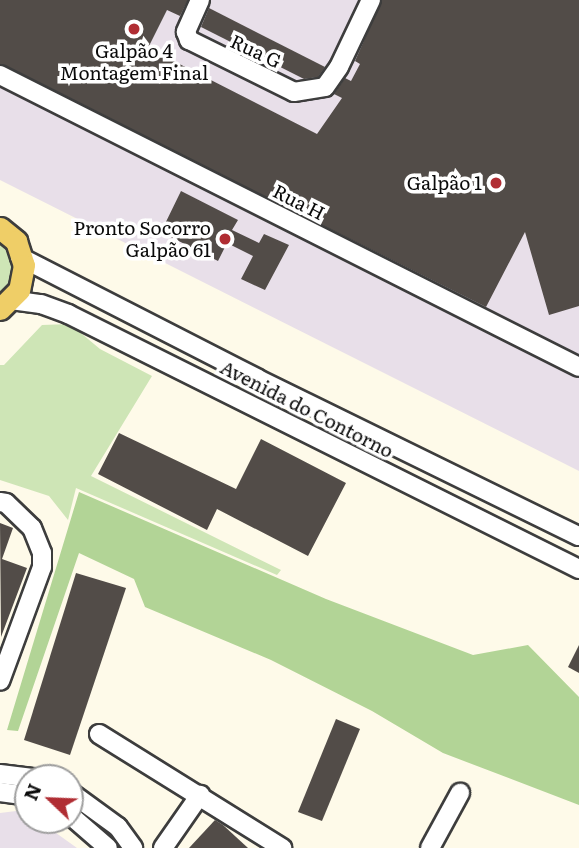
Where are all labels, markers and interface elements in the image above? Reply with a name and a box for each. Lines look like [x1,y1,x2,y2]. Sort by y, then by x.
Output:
marker: Galpão 4 Montagem Final [126,21,142,37]
street label: Rua G [227,29,285,73]
place label: Galpão 4 Montagem Final [60,40,208,84]
place label: Galpão 1 [407,172,482,194]
marker: Galpão 1 [488,175,504,191]
street label: Rua H [269,179,329,225]
place label: Pronto Socorro Galpão 61 [74,217,211,261]
marker: Pronto Socorro Galpão 61 [217,231,233,247]
street label: Avenida do Contorno [217,355,397,463]
north arrow [14,764,84,834]
text: N [16,779,48,804]

